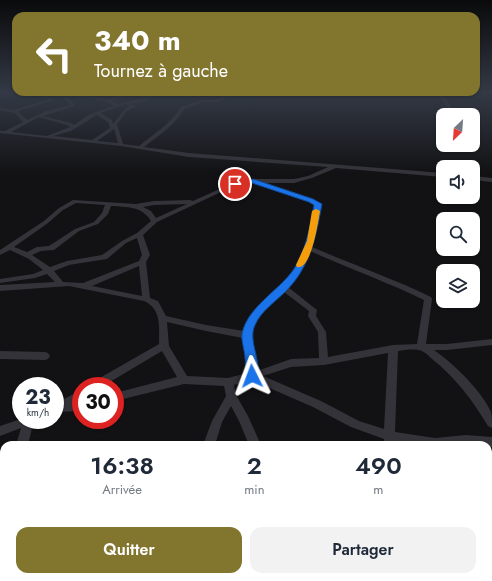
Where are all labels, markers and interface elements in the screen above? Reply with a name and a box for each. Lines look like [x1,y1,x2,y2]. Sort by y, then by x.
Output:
text: 340 m [94,20,181,61]
icon: left [28,28,80,80]
text: Tournez à gauche [94,58,228,84]
north arrow [436,108,480,152]
map controls [436,108,480,308]
button: sound [436,160,480,204]
pin [218,167,252,201]
icon: arrive [224,173,246,195]
button: search [436,212,480,256]
button: layers [436,264,480,308]
position arrow [231,355,273,397]
speed limit sign: 30 [72,377,124,429]
text: 23 [25,383,51,412]
text: km/h [27,405,49,420]
text: 16:38 [90,448,154,483]
text: 2 [247,448,262,483]
text: 490 [355,448,402,483]
text: Arrivée [102,480,142,499]
text: min [244,480,265,499]
text: m [373,480,383,499]
button: Quitter [16,527,242,573]
button: Partager [250,527,476,573]

